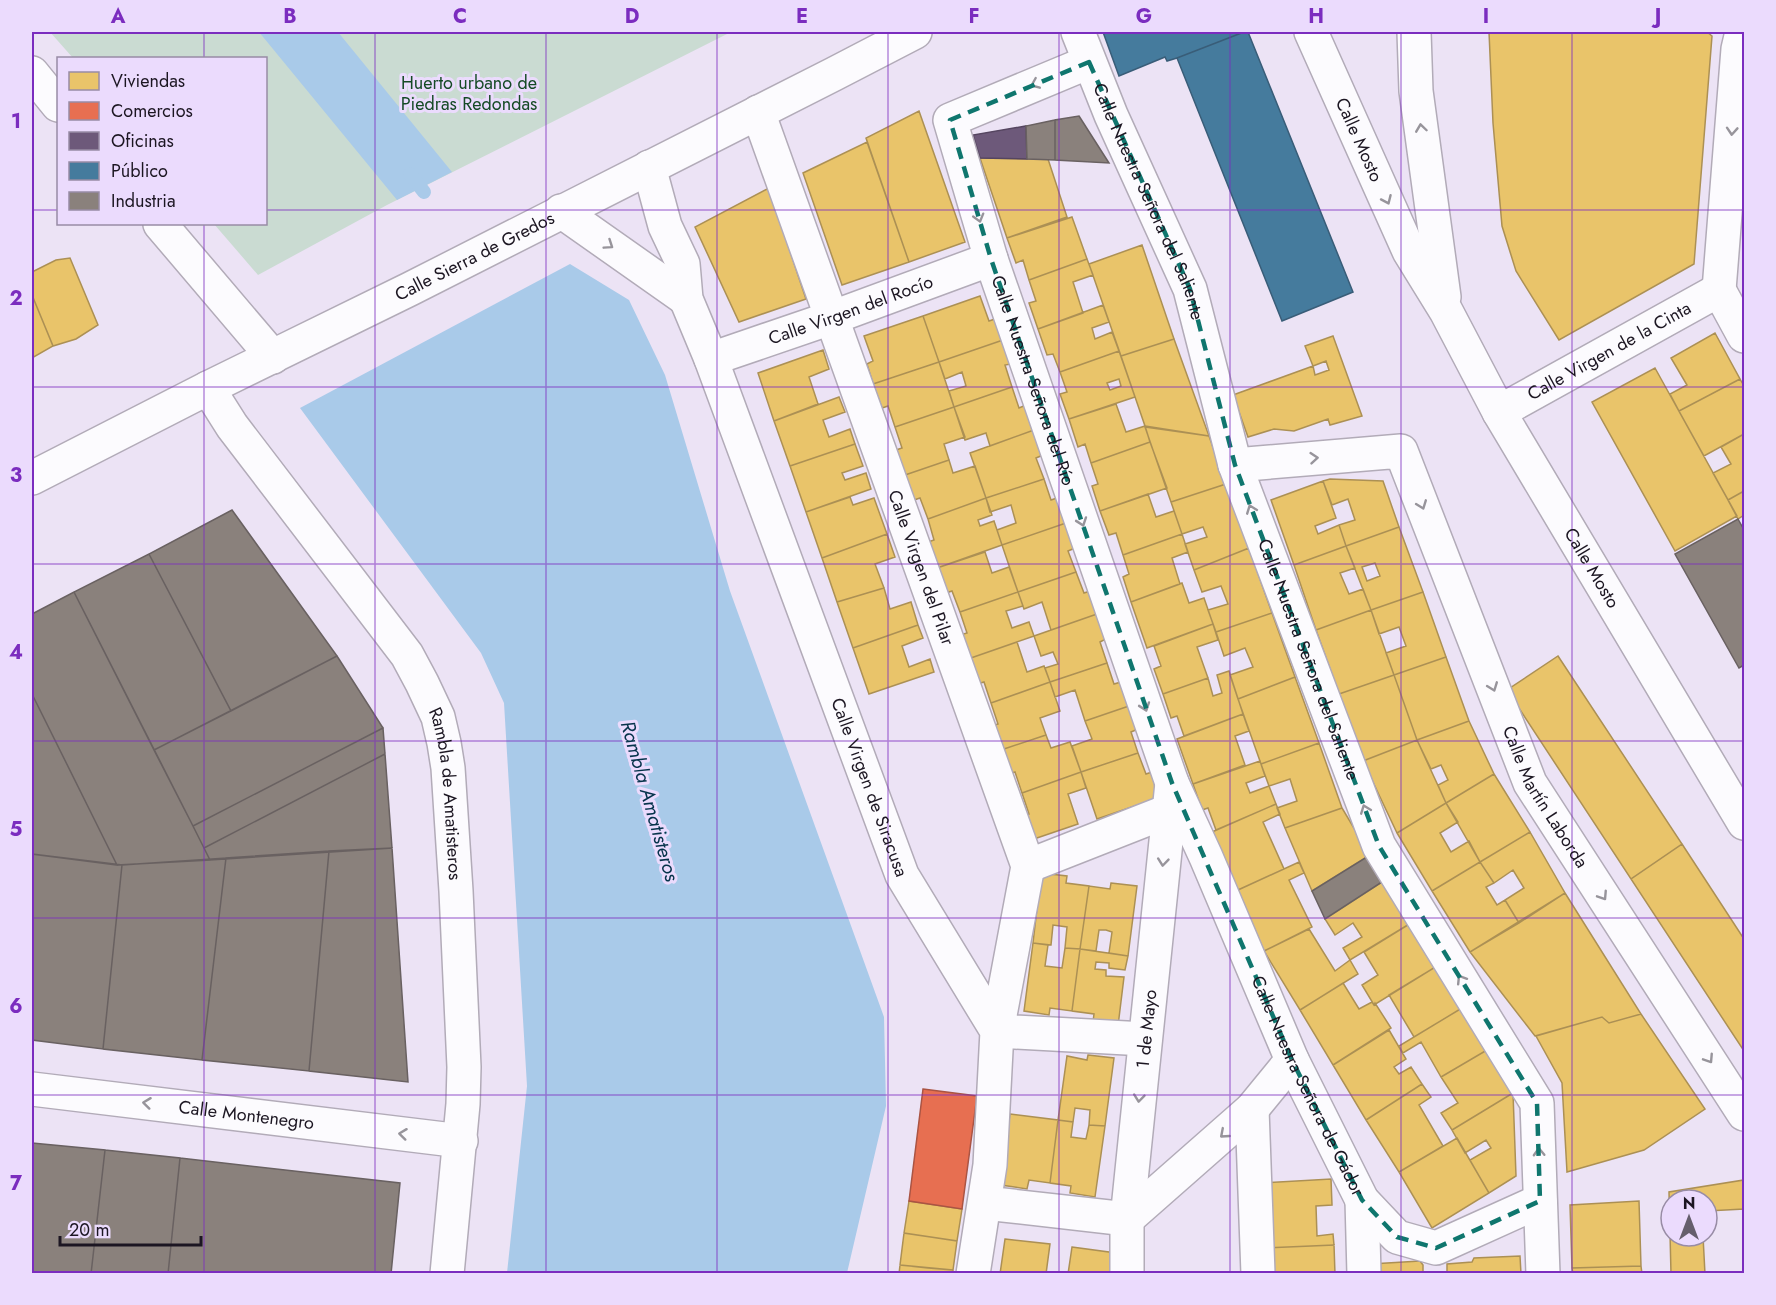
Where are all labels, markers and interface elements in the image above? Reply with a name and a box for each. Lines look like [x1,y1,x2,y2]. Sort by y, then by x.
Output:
text: A [110,2,126,31]
text: B [283,2,297,31]
text: C [453,2,467,31]
text: D [625,2,639,31]
text: E [796,2,808,31]
text: F [968,2,980,31]
text: G [1136,2,1152,31]
text: H [1308,2,1324,31]
text: I [1483,2,1489,31]
text: J [1651,2,1661,31]
legend [57,57,267,225]
text: Viviendas [111,68,185,94]
park label: Huerto urbano de Piedras Redondas [401,70,537,117]
one-way arrow [1031,77,1042,89]
street label: Calle Nuestra Señora del Saliente [1087,79,1210,323]
street label: Calle Mosto [1329,93,1389,186]
text: Comercios [111,98,193,124]
text: 1 [11,107,21,136]
one-way arrow [1416,123,1428,132]
one-way arrow [1726,127,1739,136]
text: Oficinas [111,128,174,154]
text: Público [111,158,168,184]
text: Industria [111,188,176,214]
one-way arrow [1379,194,1391,205]
street label: Calle Sierra de Gredos [390,205,559,307]
one-way arrow [972,212,984,223]
one-way arrow [603,238,613,250]
street label: Calle Virgen del Rocío [765,268,937,351]
street label: Calle Nuestra Señora del Río [985,272,1081,489]
text: 2 [9,284,23,313]
street label: Calle Virgen de la Cinta [1523,295,1696,407]
one-way arrow [1309,452,1318,465]
text: 3 [10,461,22,490]
street label: Calle Virgen del Pilar [881,486,961,650]
one-way arrow [1415,499,1428,510]
one-way arrow [1246,504,1259,515]
one-way arrow [1074,516,1087,527]
street label: Calle Mosto [1558,523,1626,613]
street label: Calle Nuestra Señora del Saliente [1251,535,1366,784]
text: 4 [9,638,23,667]
one-way arrow [1486,681,1498,692]
street label: Calle Virgen de Siracusa [824,694,915,881]
one-way arrow [1138,701,1151,712]
street label: Rambla de Amatisteros [422,703,468,881]
water label: Rambla Amatisteros [613,718,686,885]
street label: Calle Martín Laborda [1496,722,1595,873]
one-way arrow [1360,805,1373,815]
text: 5 [10,815,23,844]
one-way arrow [1157,858,1170,867]
one-way arrow [1596,889,1607,900]
street label: Calle Nuestra Señora de Gádor [1245,972,1371,1201]
one-way arrow [1456,975,1468,985]
street label: 1 de Mayo [1130,988,1164,1070]
text: 6 [9,992,23,1021]
one-way arrow [1702,1052,1713,1063]
street label: Calle Montenegro [177,1094,316,1136]
one-way arrow [1133,1094,1146,1103]
one-way arrow [142,1097,151,1110]
one-way arrow [1220,1127,1231,1138]
one-way arrow [398,1128,407,1141]
one-way arrow [1532,1148,1545,1157]
text: 7 [10,1169,23,1198]
north arrow [1659,1188,1719,1248]
text: N [1683,1192,1695,1215]
scale bar [60,1209,201,1247]
text: 20 m [69,1217,109,1243]

